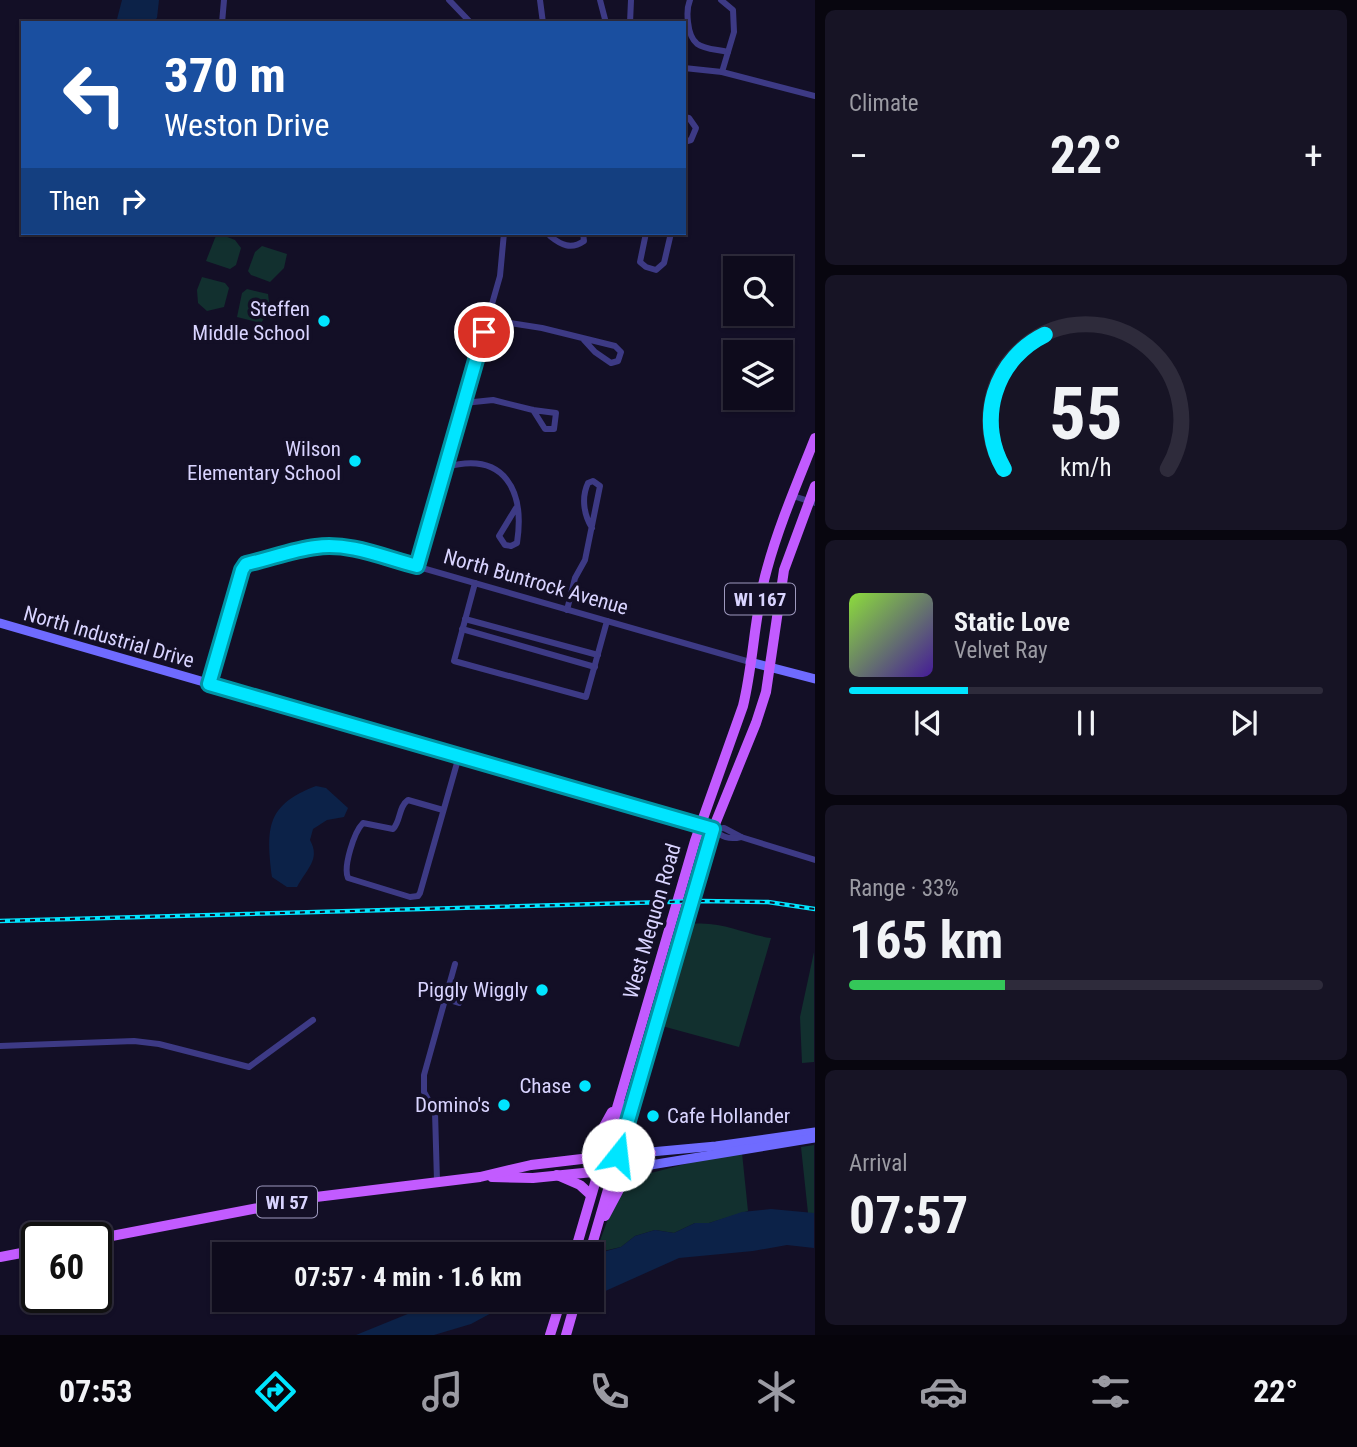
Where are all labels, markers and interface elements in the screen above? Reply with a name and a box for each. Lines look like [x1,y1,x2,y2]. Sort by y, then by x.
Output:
text: 370 m [164,47,286,104]
icon: left [49,49,140,140]
text: Climate [849,90,919,117]
text: Weston Drive [164,106,329,144]
text: 22° [1050,125,1122,186]
text: − [849,134,868,178]
text: + [1304,134,1323,178]
icon: right [114,182,152,220]
text: Then [49,186,100,216]
map controls [723,256,793,410]
button: search [723,256,793,326]
place label: Steffen Middle School [192,297,310,345]
pin [454,302,514,362]
marker: Steffen Middle School [316,313,332,329]
icon: arrive [465,313,503,351]
button: layers [723,340,793,410]
text: 55 [1049,371,1123,457]
place label: Wilson Elementary School [187,437,341,485]
text: km/h [1060,452,1112,481]
marker: Wilson Elementary School [347,453,363,469]
street label: North Buntrock Avenue [441,544,631,620]
road number: WI 167 [725,584,795,614]
street label: North Industrial Drive [21,601,197,673]
text: Static Love [954,607,1070,637]
text: Velvet Ray [954,637,1048,664]
icon: previous [909,704,947,742]
icon: pause [1067,704,1105,742]
icon: next [1225,704,1263,742]
street label: West Mequon Road [618,841,686,1001]
text: Range · 33% [849,875,959,902]
text: 165 km [849,910,1003,971]
place label: Piggly Wiggly [417,978,528,1002]
marker: Piggly Wiggly [534,982,550,998]
place label: Chase [519,1074,571,1098]
marker: Chase [577,1078,593,1094]
place label: Domino's [415,1093,490,1117]
marker: Domino's [496,1097,512,1113]
place label: Cafe Hollander [667,1104,790,1128]
marker: Cafe Hollander [645,1108,661,1124]
position arrow [581,1118,655,1192]
text: Arrival [849,1150,908,1177]
text: 07:57 [849,1185,968,1246]
road number: WI 57 [257,1186,317,1218]
speed limit sign: 60 [21,1222,112,1313]
text: 07:57 · 4 min · 1.6 km [294,1262,522,1292]
icon: directions [251,1367,300,1416]
icon: music [418,1367,467,1416]
icon: phone [585,1367,634,1416]
icon: climate [752,1367,801,1416]
icon: car [919,1367,968,1416]
icon: filters [1086,1367,1135,1416]
text: 07:53 [59,1372,132,1410]
text: 22° [1253,1372,1298,1410]

